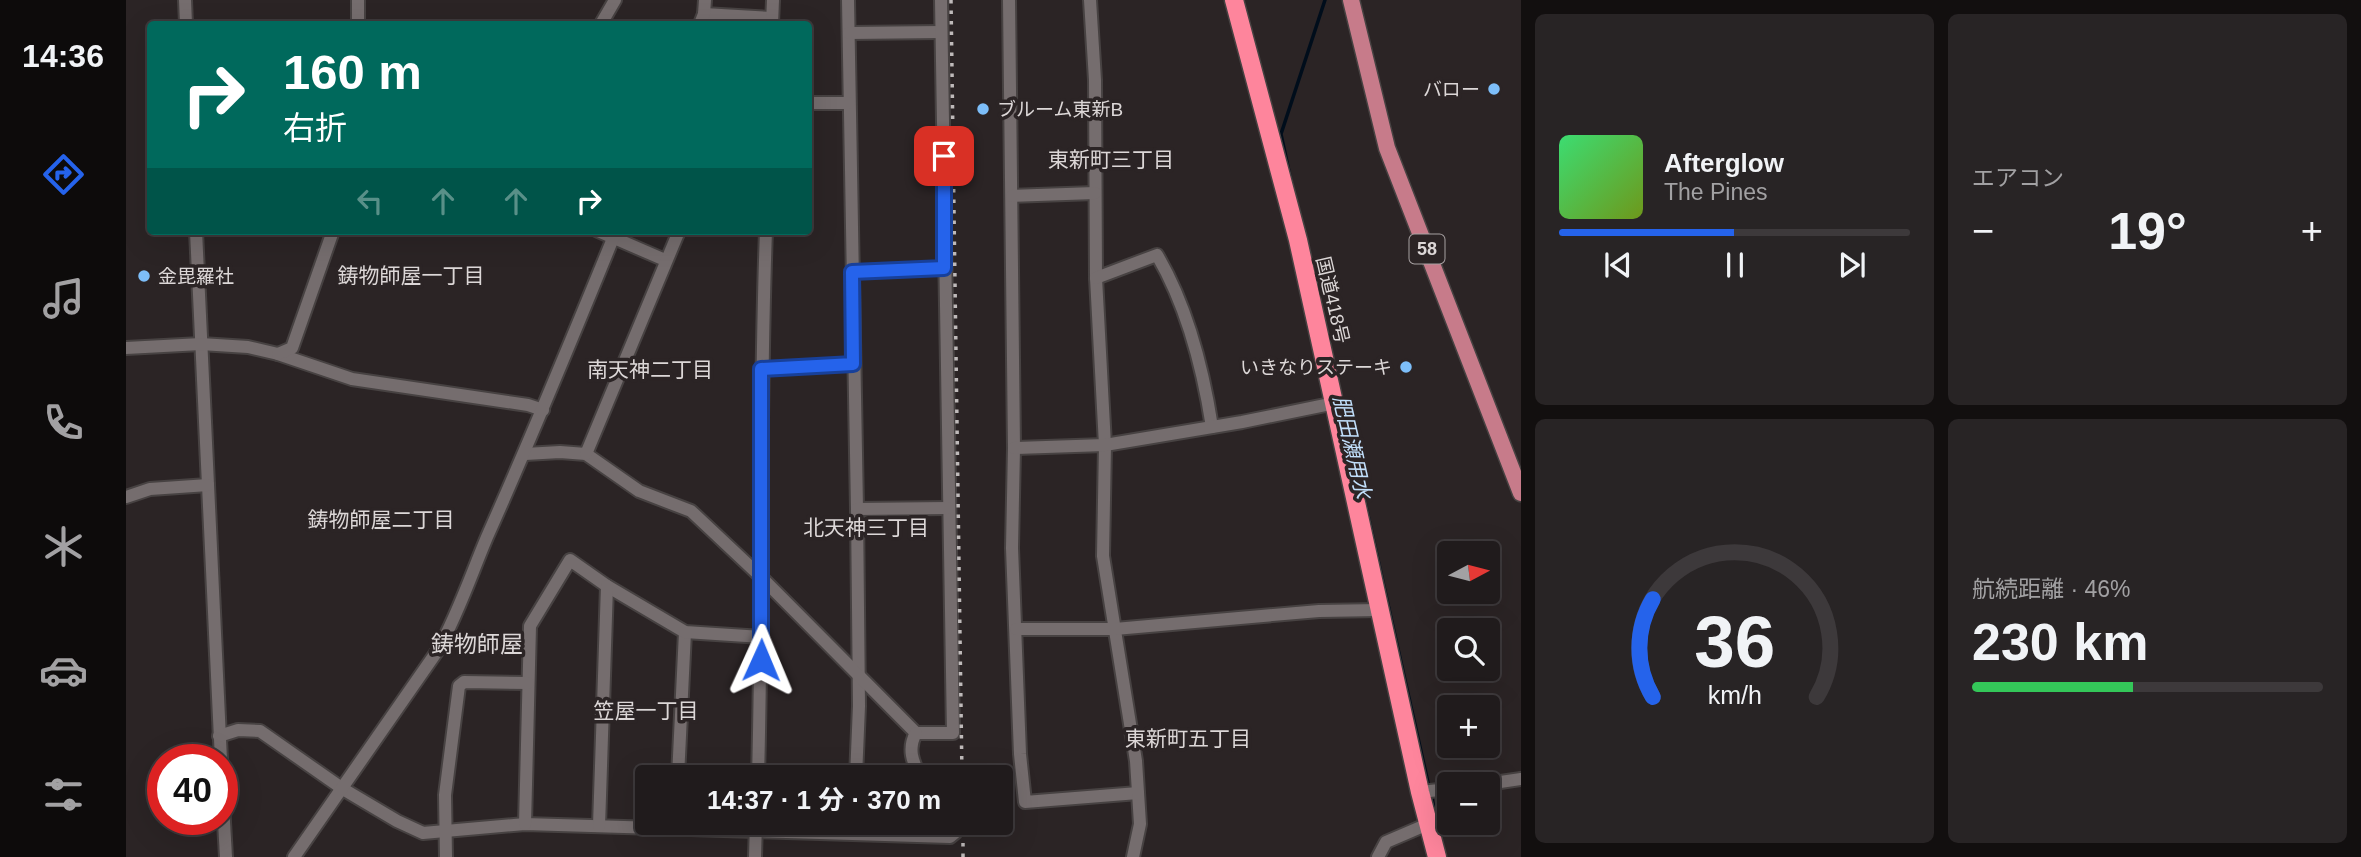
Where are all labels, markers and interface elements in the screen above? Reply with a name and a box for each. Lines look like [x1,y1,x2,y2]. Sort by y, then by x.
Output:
text: 14:36 [22,38,104,74]
text: 160 m [283,45,422,99]
icon: right [168,49,259,140]
place label: バロー [1423,79,1480,100]
marker: バロー [1486,81,1502,97]
place label: ブルーム東新B [997,99,1123,120]
marker: ブルーム東新B [975,101,991,117]
text: 右折 [283,110,347,146]
pin [914,126,974,186]
icon: arrive [925,137,963,175]
district label: 東新町三丁目 [1048,148,1174,171]
text: Afterglow [1664,148,1784,178]
icon: directions [39,150,88,199]
text: エアコン [1972,165,2064,191]
text: The Pines [1664,179,1768,205]
icon: left [351,182,389,220]
icon: ahead [424,182,462,220]
icon: ahead [497,182,535,220]
icon: right [570,182,608,220]
text: 19° [2108,202,2187,260]
text: − [1972,210,1994,252]
text: + [2301,210,2323,252]
road number: 58 [1410,234,1444,264]
icon: previous [1599,246,1637,284]
icon: pause [1716,246,1754,284]
icon: next [1833,246,1871,284]
street label: 国道418号 [1312,255,1353,346]
district label: 鋳物師屋一丁目 [338,264,485,287]
place label: 金毘羅社 [158,266,234,287]
marker: 金毘羅社 [136,268,152,284]
icon: music [39,274,88,323]
place label: いきなりステーキ [1240,357,1392,378]
district label: 南天神二丁目 [587,358,713,381]
marker: いきなりステーキ [1398,359,1414,375]
water label: 肥田瀬用水 [1329,393,1376,503]
icon: phone [39,398,88,447]
district label: 鋳物師屋二丁目 [308,508,455,531]
district label: 北天神三丁目 [803,516,929,539]
icon: climate [39,522,88,571]
north arrow [1437,541,1500,604]
map controls [1437,541,1500,835]
text: 航続距離 · 46% [1972,576,2130,602]
text: 36 [1694,601,1775,682]
text: 230 km [1972,613,2148,671]
button: search [1437,618,1500,681]
position arrow [724,623,798,697]
district label: 鋳物師屋 [431,631,523,657]
icon: car [39,646,88,695]
text: km/h [1707,681,1762,709]
button: + [1437,695,1500,758]
district label: 笠屋一丁目 [594,699,699,722]
district label: 東新町五丁目 [1125,727,1251,750]
speed limit sign: 40 [147,744,238,835]
icon: filters [39,770,88,819]
button: − [1437,772,1500,835]
text: 14:37 · 1 分 · 370 m [707,785,941,815]

